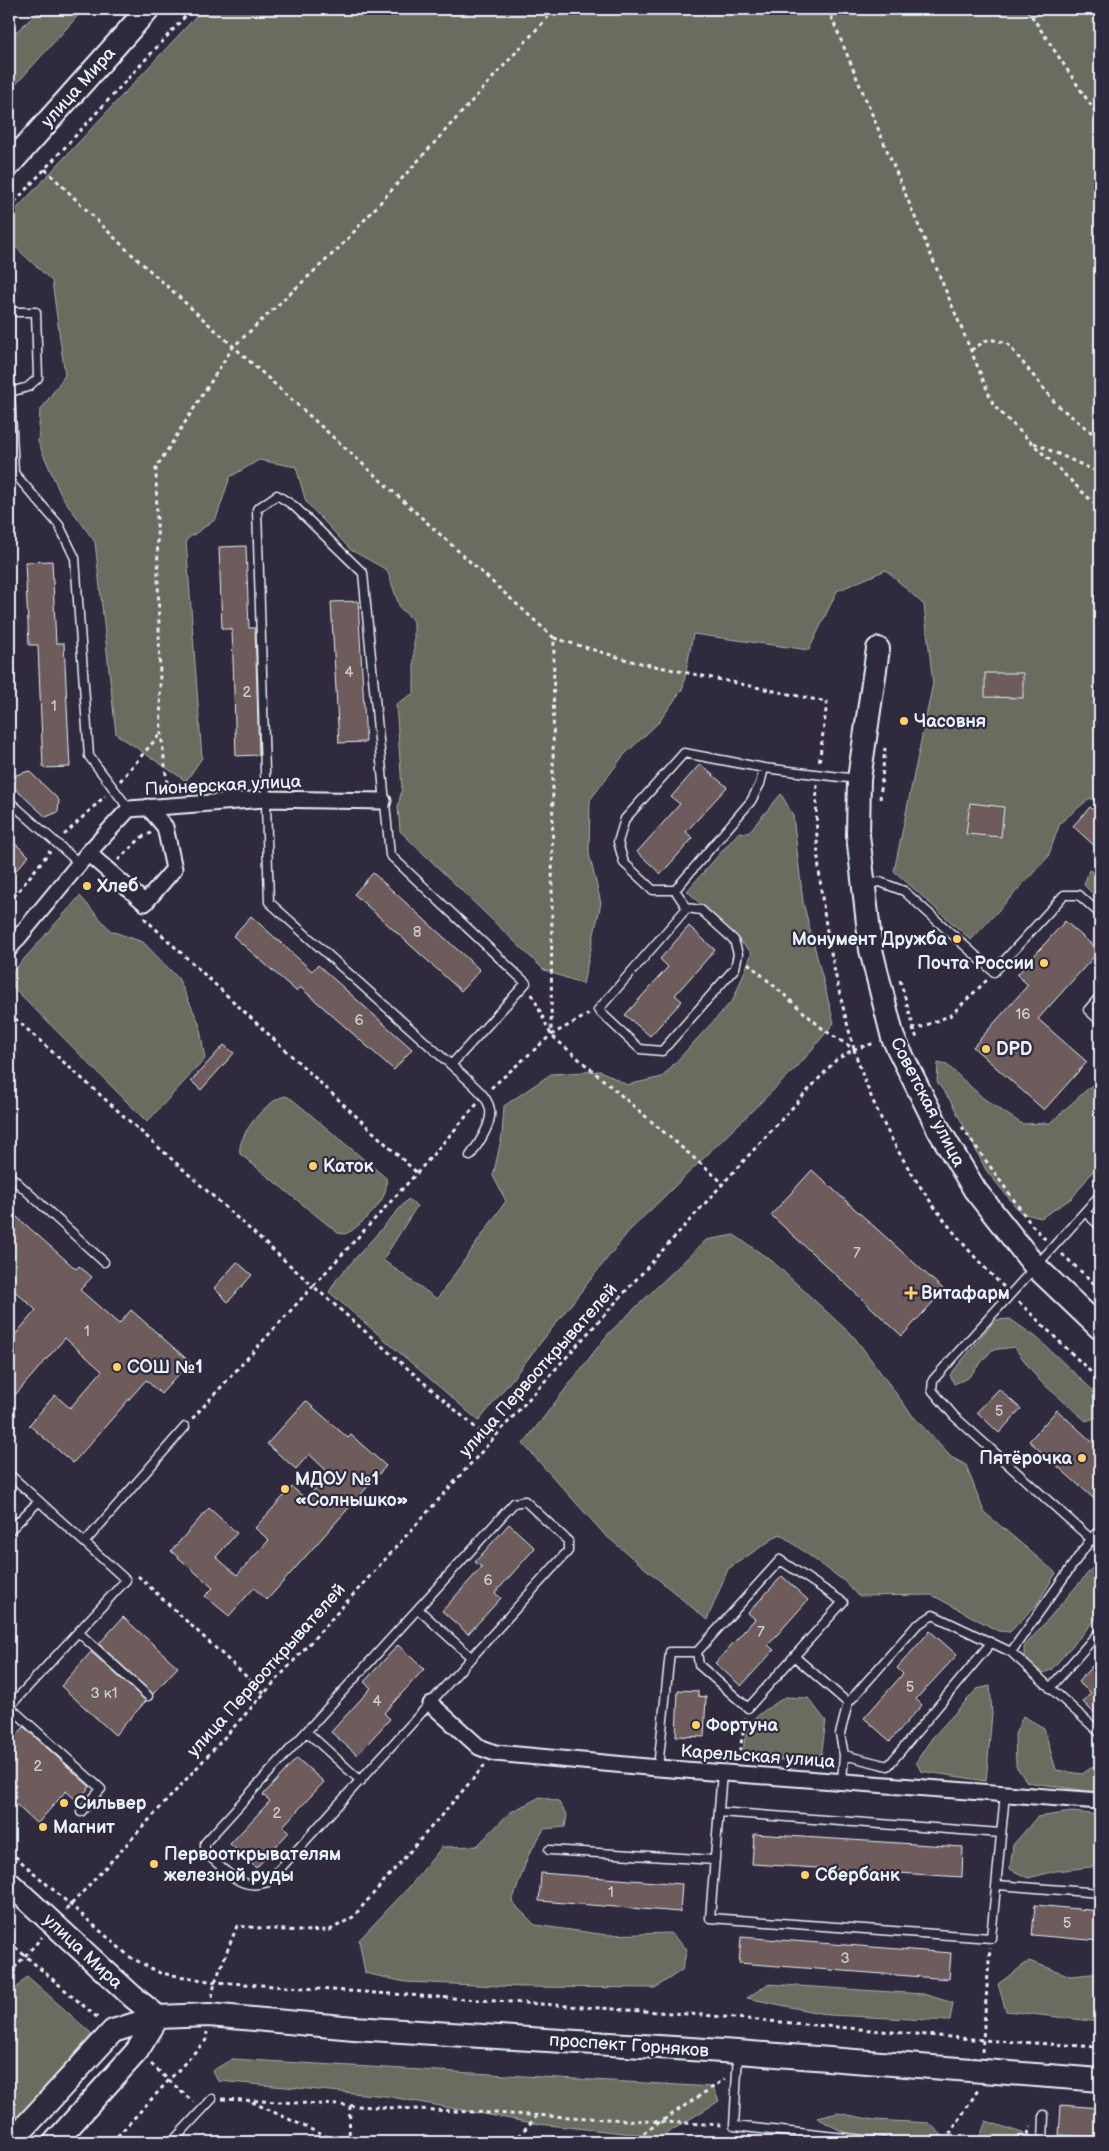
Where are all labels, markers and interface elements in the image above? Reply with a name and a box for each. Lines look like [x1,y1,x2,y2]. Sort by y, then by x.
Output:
street label: улица Мира [37,43,120,132]
house number: 4 [344,663,354,682]
house number: 2 [243,683,252,702]
house number: 1 [51,697,57,716]
place label: Часовня [914,711,986,732]
marker: Часовня [898,715,910,727]
street label: Пионерская улица [144,771,302,800]
place label: Хлеб [96,876,139,897]
marker: Хлеб [81,880,93,892]
house number: 8 [413,923,422,942]
place label: Монумент Дружба [792,929,948,950]
marker: Монумент Дружба [951,933,963,945]
place label: Почта России [917,953,1034,974]
marker: Почта России [1038,957,1050,969]
house number: 16 [1016,1005,1030,1024]
house number: 6 [354,1011,364,1030]
street label: Советская улица [886,1034,969,1171]
place label: DPD [996,1039,1032,1060]
marker: DPD [980,1043,992,1055]
place label: Каток [323,1156,374,1177]
marker: Каток [307,1160,319,1172]
house number: 7 [853,1244,861,1263]
street label: улица Первооткрывателей [455,1279,622,1461]
place label: Витафарм [921,1283,1010,1304]
marker: Витафарм [905,1287,917,1299]
house number: 1 [84,1322,90,1341]
place label: СОШ №1 [127,1357,203,1378]
marker: СОШ №1 [111,1361,123,1373]
house number: 5 [995,1402,1003,1421]
place label: Пятёрочка [979,1448,1073,1469]
marker: Пятёрочка [1076,1452,1088,1464]
place label: МДОУ №1 «Солнышко» [295,1469,408,1511]
marker: МДОУ №1 «Солнышко» [279,1483,291,1495]
house number: 6 [483,1571,493,1590]
street label: улица Первооткрывателей [183,1579,350,1761]
house number: 7 [757,1623,765,1642]
house number: 5 [906,1678,914,1697]
house number: 3 к1 [90,1684,118,1703]
house number: 4 [372,1692,382,1711]
place label: Фортуна [706,1715,779,1736]
marker: Фортуна [690,1719,702,1731]
street label: Карельская улица [680,1741,836,1772]
house number: 2 [34,1757,43,1776]
place label: Сильвер [74,1793,147,1814]
marker: Сильвер [58,1797,70,1809]
house number: 2 [273,1804,282,1823]
place label: Магнит [53,1817,115,1838]
marker: Магнит [37,1821,49,1833]
place label: Первооткрывателям железной руды [164,1844,341,1886]
marker: Первооткрывателям железной руды [148,1858,160,1870]
place label: Сбербанк [815,1865,900,1886]
marker: Сбербанк [799,1869,811,1881]
house number: 1 [608,1883,614,1902]
street label: улица Мира [39,1909,127,1994]
house number: 5 [1063,1914,1071,1933]
house number: 3 [840,1949,850,1968]
street label: проспект Горняков [549,2029,710,2062]

